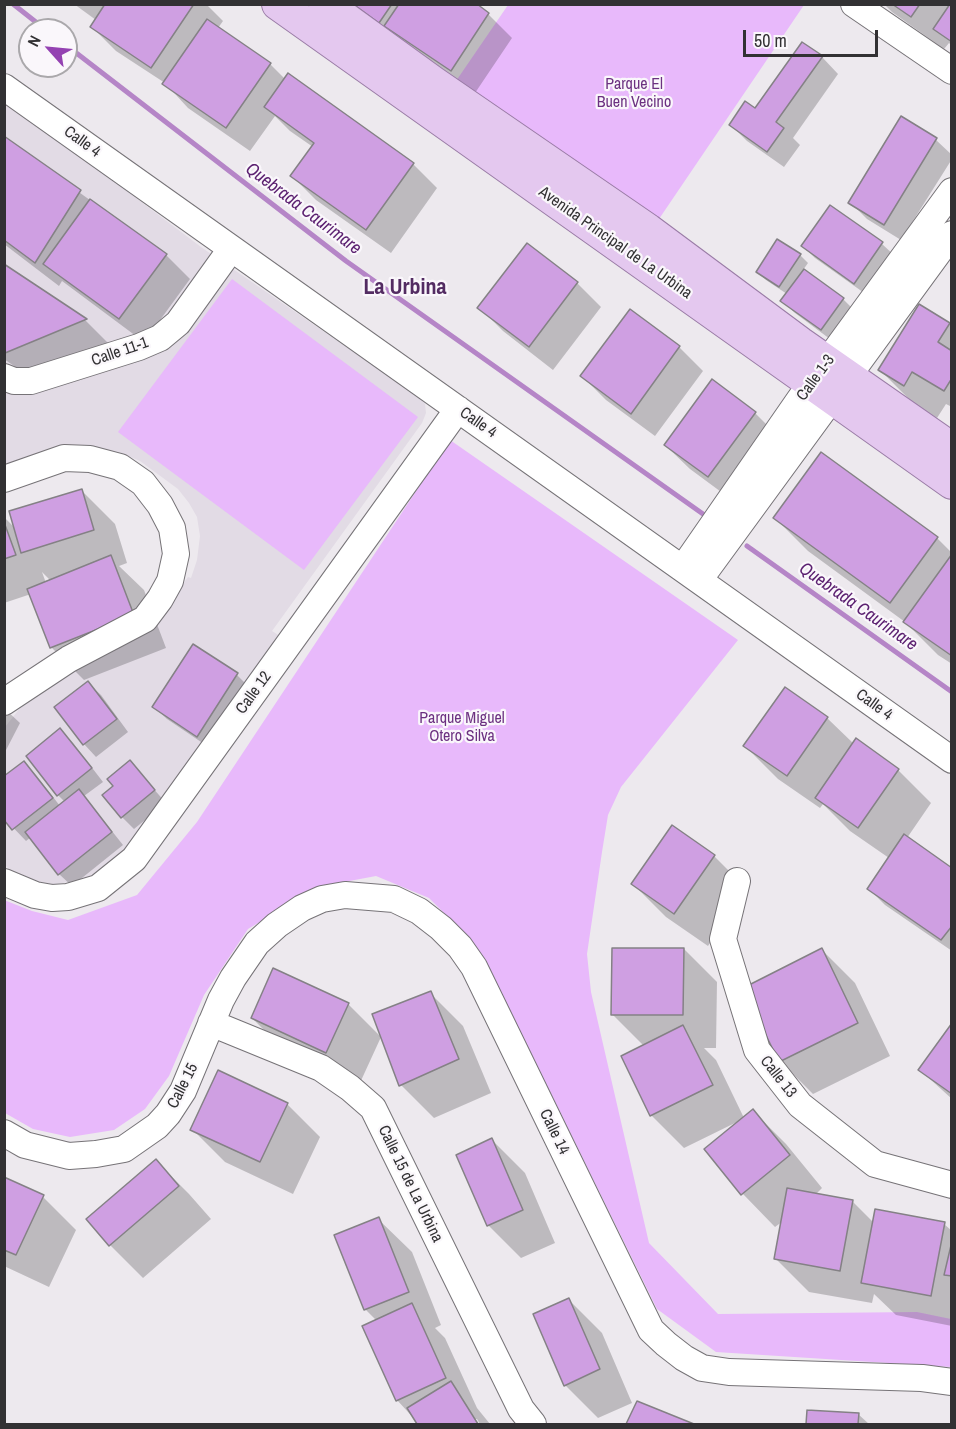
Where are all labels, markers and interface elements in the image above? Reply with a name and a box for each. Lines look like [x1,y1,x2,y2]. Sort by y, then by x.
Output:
north arrow [18,18,78,78]
scale bar [746,18,881,56]
text: 50 m [754,28,787,53]
text: N [22,32,46,50]
park label: Parque El Buen Vecino [597,75,671,113]
street label: Calle 4 [60,122,104,162]
water label: Quebrada Caurimare [241,158,365,260]
street label: Avenida Principal de La Urbina [535,183,695,303]
district label: La Urbina [363,275,447,301]
street label: Calle 11-1 [89,333,151,371]
street label: Calle 1-3 [793,351,839,405]
street label: Calle 4 [456,403,500,443]
water label: Quebrada Caurimare [795,558,921,656]
street label: Calle 12 [232,668,276,718]
street label: Calle 4 [852,685,896,725]
park label: Parque Miguel Otero Silva [419,709,505,747]
street label: Calle 13 [756,1052,800,1102]
street label: Calle 15 [164,1060,202,1112]
street label: Calle 14 [535,1106,573,1158]
street label: Calle 15 de La Urbina [373,1122,447,1246]

